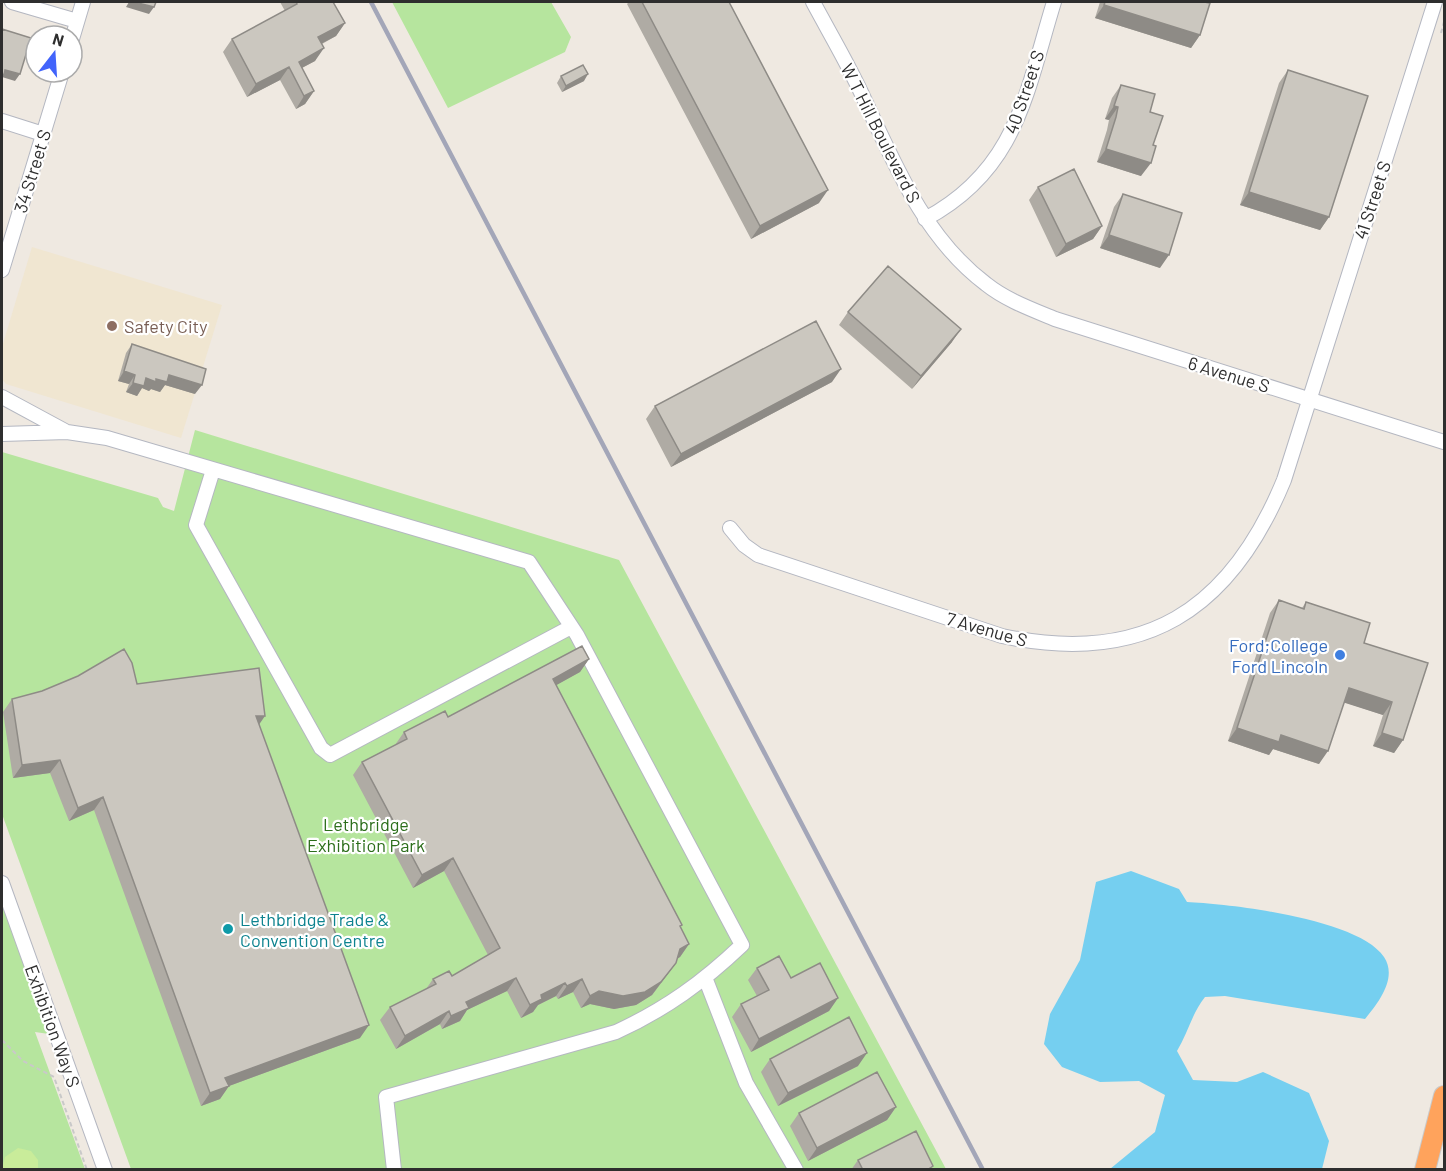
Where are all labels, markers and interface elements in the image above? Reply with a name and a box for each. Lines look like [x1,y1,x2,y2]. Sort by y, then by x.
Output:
north arrow [24,24,84,84]
text: N [51,29,66,50]
street label: 40 Street S [999,47,1049,137]
street label: W T Hill Boulevard S [836,60,926,206]
street label: 34 Street S [9,127,55,215]
street label: 41 Street S [1349,158,1395,242]
place label: Safety City [124,315,207,337]
marker: Safety City [105,319,119,333]
street label: 6 Avenue S [1186,351,1272,397]
street label: 7 Avenue S [944,607,1030,651]
place label: Ford;College Ford Lincoln [1229,634,1328,677]
marker: Ford;College Ford Lincoln [1333,648,1347,662]
park label: Lethbridge Exhibition Park [307,813,425,856]
place label: Lethbridge Trade & Convention Centre [240,908,389,951]
marker: Lethbridge Trade & Convention Centre [221,922,235,936]
street label: Exhibition Way S [21,962,85,1090]

